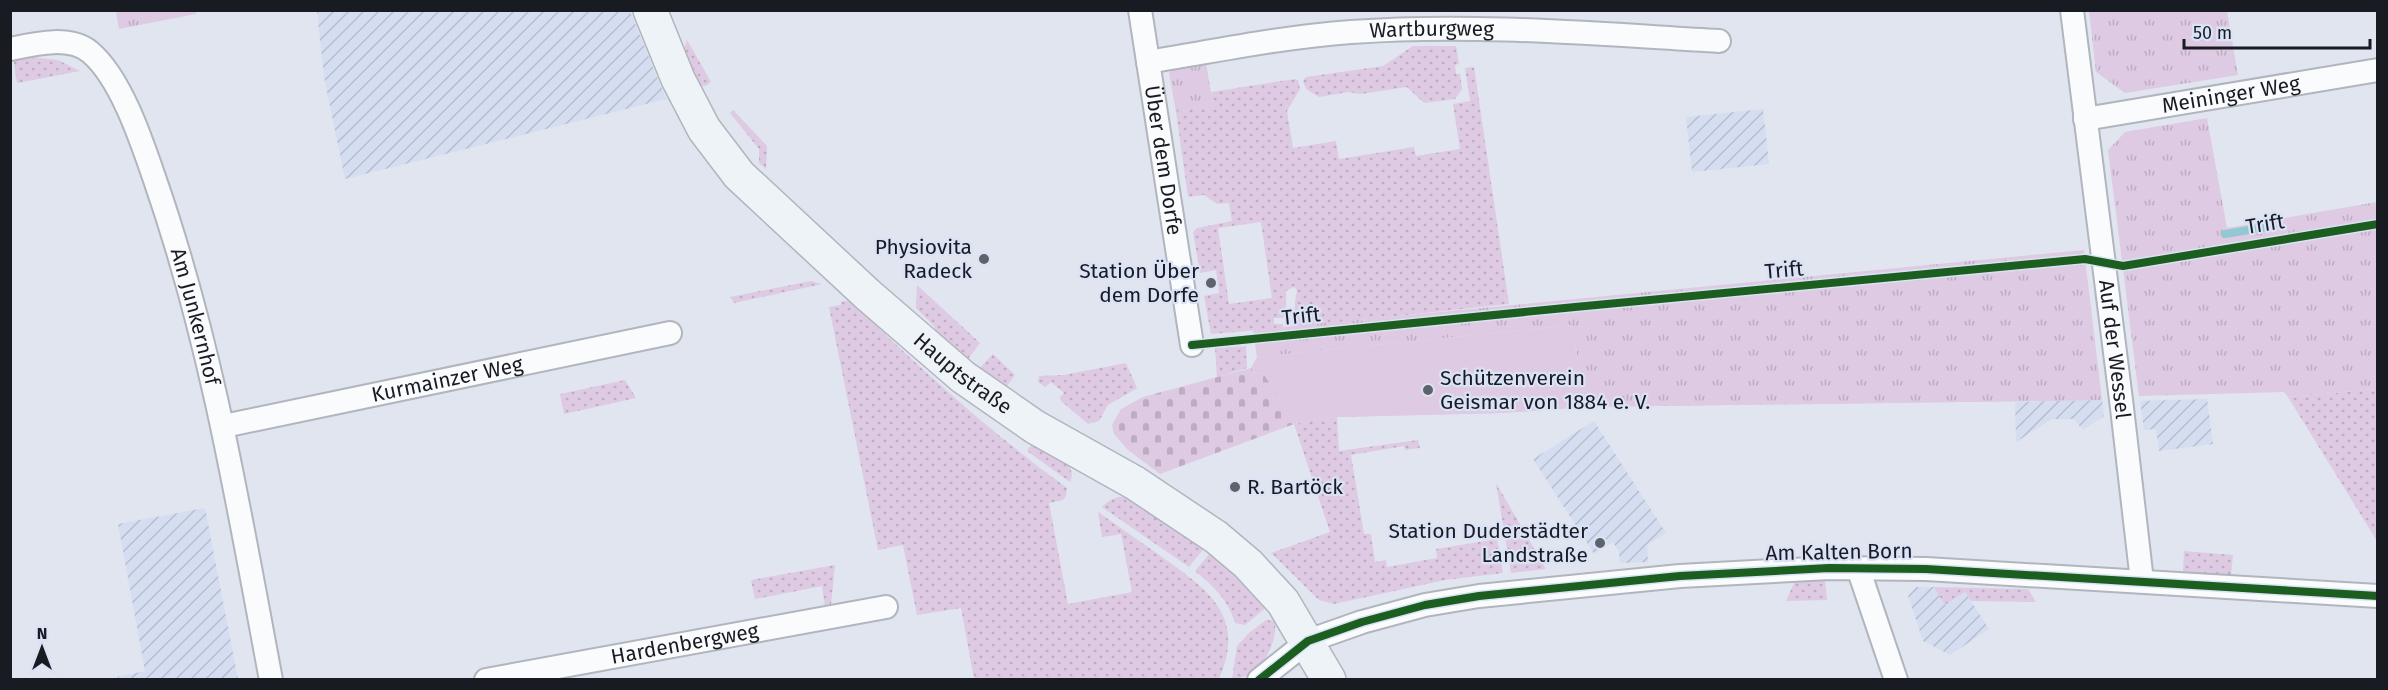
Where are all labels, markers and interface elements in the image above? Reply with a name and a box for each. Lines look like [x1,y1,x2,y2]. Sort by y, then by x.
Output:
scale bar [2184,12,2370,50]
street label: Wartburgweg [1369,16,1494,44]
text: 50 m [2193,22,2232,44]
street label: Meininger Weg [2160,70,2302,119]
street label: Über dem Dorfe [1139,83,1188,237]
street label: Trift [2244,208,2287,240]
place label: Physiovita Radeck [875,234,972,284]
street label: Am Junkernhof [165,245,226,389]
marker: Physiovita Radeck [977,252,991,266]
street label: Trift [1764,255,1805,285]
place label: Station Über dem Dorfe [1079,258,1199,308]
marker: Station Über dem Dorfe [1204,276,1218,290]
street label: Auf der Wessel [2093,278,2136,420]
street label: Trift [1280,301,1322,331]
street label: Hauptstraße [908,327,1017,420]
street label: Kurmainzer Weg [369,351,525,408]
place label: Schützenverein Geismar von 1884 e. V. [1440,365,1650,415]
marker: Schützenverein Geismar von 1884 e. V. [1421,383,1435,397]
place label: R. Bartöck [1247,474,1343,500]
marker: R. Bartöck [1228,480,1242,494]
place label: Station Duderstädter Landstraße [1388,518,1588,568]
marker: Station Duderstädter Landstraße [1593,536,1607,550]
street label: Am Kalten Born [1765,538,1913,566]
street label: Hardenbergweg [609,617,761,670]
north arrow [12,618,72,678]
text: N [37,624,47,643]

